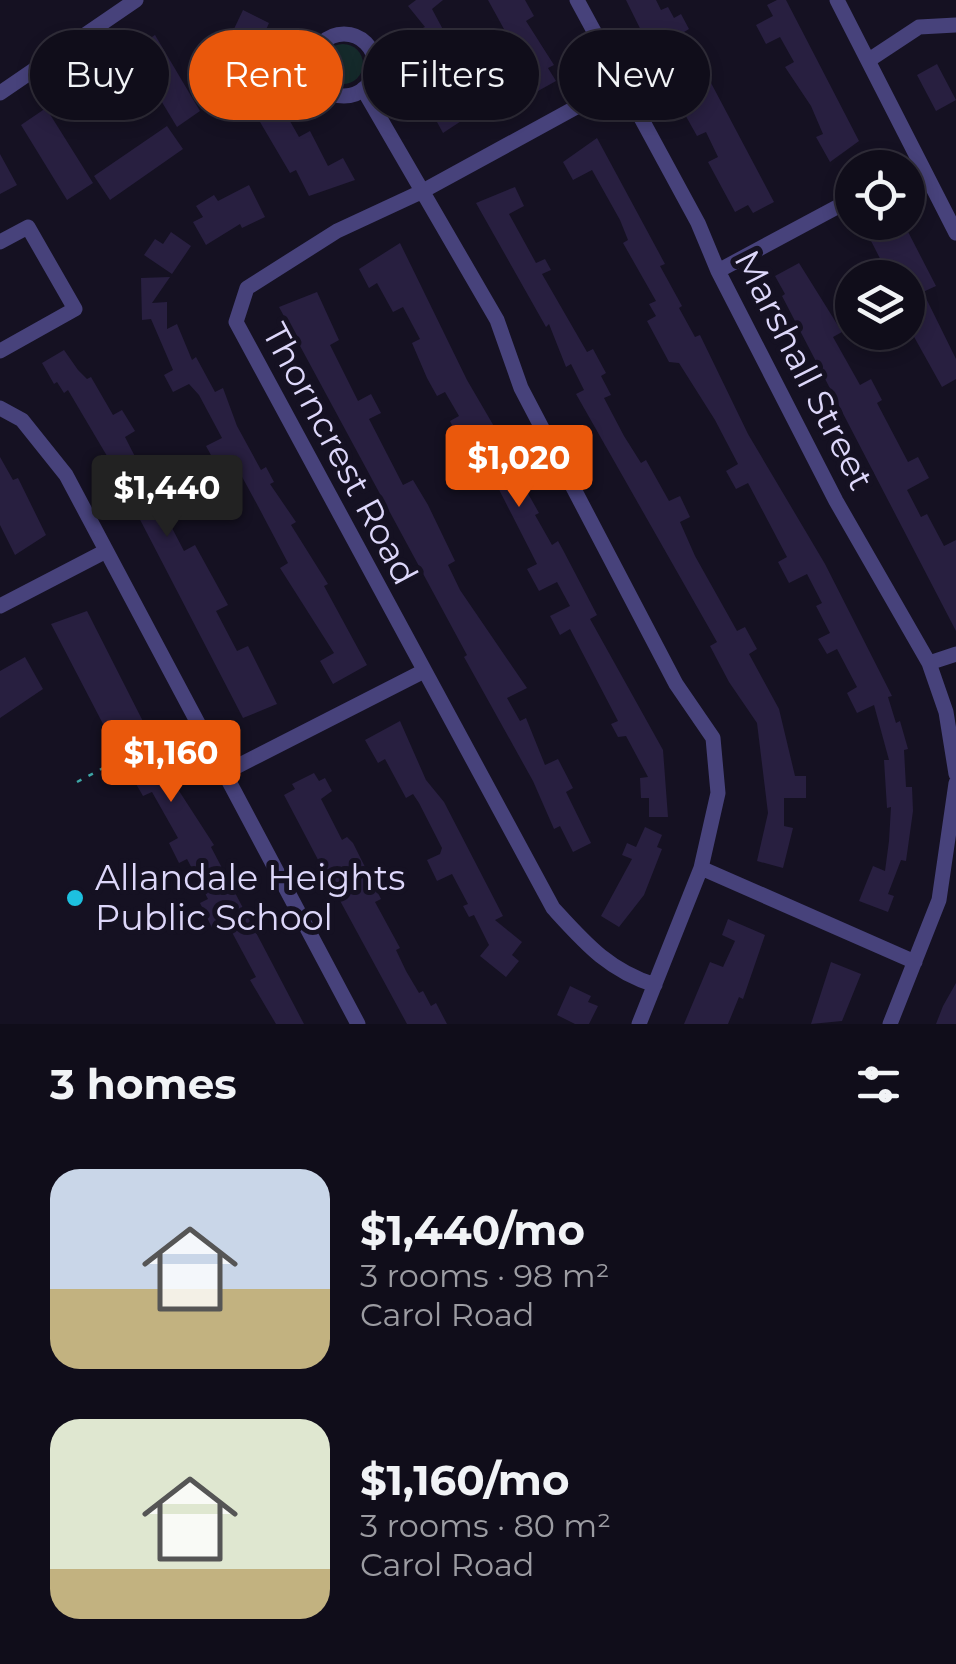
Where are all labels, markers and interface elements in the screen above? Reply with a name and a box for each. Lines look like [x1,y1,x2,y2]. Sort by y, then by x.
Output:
chip: Buy [30,30,169,120]
chip: Rent [189,30,343,120]
chip: Filters [363,30,539,120]
chip: New [559,30,710,120]
map controls [835,150,925,350]
button: locate [835,150,925,240]
street label: Marshall Street [726,243,883,497]
button: layers [835,260,925,350]
street label: Thorncrest Road [253,316,427,592]
pin: $1,020 [438,425,600,510]
text: $1,020 [468,438,570,477]
pin: $1,440 [86,455,248,540]
text: $1,440 [114,468,220,507]
pin: $1,160 [90,720,252,805]
text: $1,160 [123,733,219,772]
place label: Allandale Heights Public School [95,856,405,939]
marker: Allandale Heights Public School [64,887,86,909]
icon: filters [851,1057,906,1112]
text: 3 homes [50,1058,236,1110]
text: $1,440/mo [360,1204,585,1256]
icon: home [130,1209,250,1329]
text: 3 rooms · 98 m² [360,1256,609,1295]
text: Carol Road [360,1295,534,1334]
text: $1,160/mo [360,1454,570,1506]
icon: home [130,1459,250,1579]
text: 3 rooms · 80 m² [360,1506,611,1545]
text: Carol Road [360,1545,534,1584]

